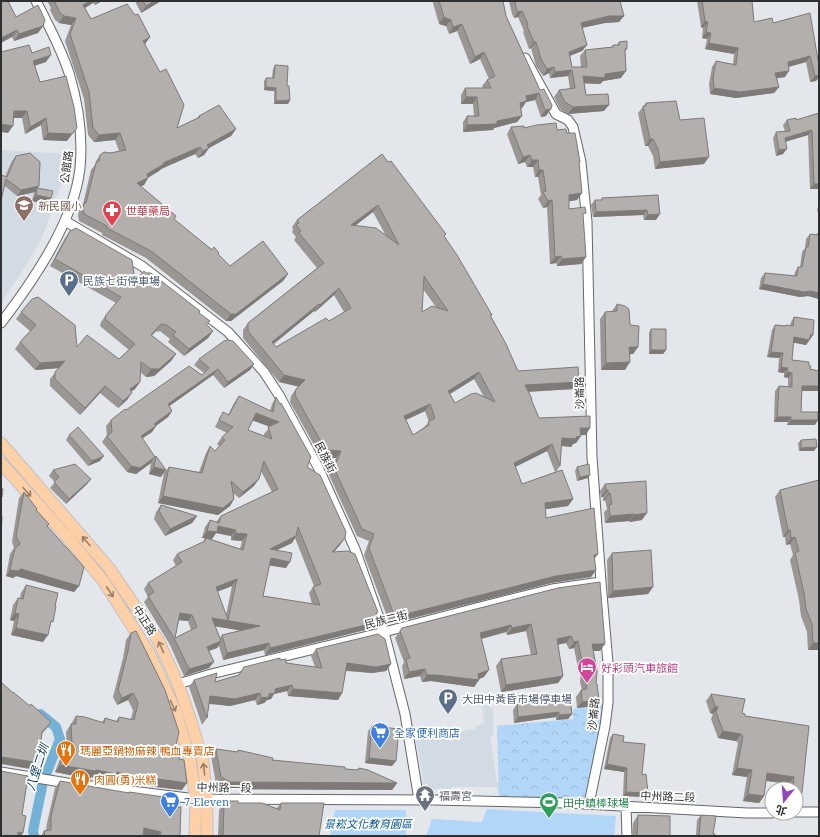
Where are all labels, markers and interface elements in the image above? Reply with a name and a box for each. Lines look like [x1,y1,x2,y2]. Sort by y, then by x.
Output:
street label: 公館路 [57,150,75,184]
school or university icon: 新民國小 [13,194,35,222]
place label: 新民國小 [38,198,82,213]
pharmacy icon: 世華藥局 [101,199,123,227]
place label: 世華藥局 [126,203,170,218]
parking icon: 民族七街停車場 [58,269,80,297]
place label: 民族七街停車場 [83,273,160,288]
street label: 沙崙路 [571,376,587,410]
street label: 民族街 [312,439,340,475]
one-way arrow [22,487,31,497]
one-way arrow [81,536,90,546]
one-way arrow [106,586,114,597]
street label: 中正路 [130,602,160,638]
street label: 民族二街 [363,606,409,632]
one-way arrow [157,641,164,653]
hotel icon: 好彩頭汽車旅館 [576,656,598,684]
place label: 好彩頭汽車旅館 [601,660,678,675]
parking icon: 大田中黃昏市場停車場 [437,687,459,715]
place label: 大田中黃昏市場停車場 [462,691,572,706]
street label: 沙崙路 [584,697,602,731]
one-way arrow [170,699,177,711]
supermarket icon: 全家便利商店 [369,721,391,749]
place label: 全家便利商店 [394,725,460,740]
restaurant icon: 瑪麗亞鍋物麻辣 鴨血專賣店 [55,739,77,767]
water label: 八堡二圳 [21,740,53,792]
place label: 瑪麗亞鍋物麻辣 鴨血專賣店 [80,743,215,758]
one-way arrow [200,763,208,776]
restaurant icon: 肉圓(勇)米糕 [69,768,91,796]
place label: 肉圓(勇)米糕 [94,772,157,787]
street label: 中州路一段 [196,779,252,795]
north arrow [764,781,804,821]
temple icon: 福壽宮 [414,784,436,812]
place label: 福壽宮 [439,788,472,803]
street label: 中州路二段 [640,788,696,804]
supermarket icon: 7-Eleven [159,790,181,818]
sports icon: 田中鎮棒球場 [538,791,560,819]
place label: 7-Eleven [184,794,229,809]
place label: 田中鎮棒球場 [563,795,629,810]
text: 北 [773,802,788,820]
park label: 景崧文化教育園區 [324,816,414,831]

